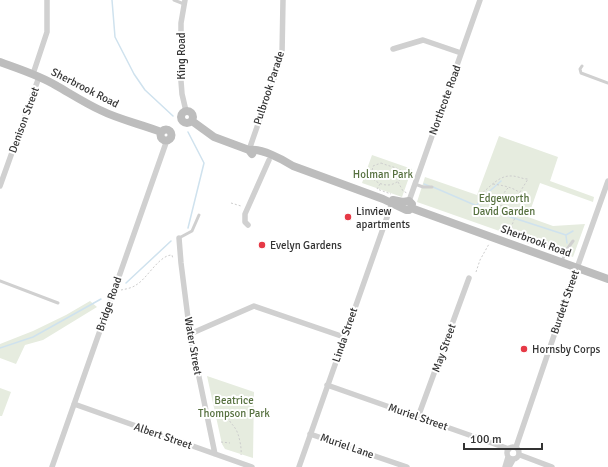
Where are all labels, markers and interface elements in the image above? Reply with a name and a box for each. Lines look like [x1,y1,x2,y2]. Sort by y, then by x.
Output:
street label: King Road [175,32,188,80]
street label: Pulbrook Parade [251,49,287,127]
street label: Northcote Road [426,63,464,137]
street label: Sherbrook Road [49,65,121,111]
street label: Denison Street [6,85,42,155]
park label: Holman Park [353,168,414,181]
park label: Edgeworth David Garden [473,192,535,218]
place label: Linview apartments [356,205,410,231]
marker: Linview apartments [343,212,353,222]
street label: Sherbrook Road [499,222,573,260]
place label: Evelyn Gardens [270,239,342,252]
marker: Evelyn Gardens [257,240,267,250]
street label: Burdett Street [548,268,582,336]
street label: Bridge Road [94,275,124,333]
street label: Linda Street [330,306,360,364]
street label: Water Street [181,316,205,376]
street label: May Street [429,322,459,374]
place label: Hornsby Corps [532,343,601,356]
marker: Hornsby Corps [519,344,529,354]
park label: Beatrice Thompson Park [198,394,270,420]
street label: Muriel Street [387,401,450,433]
street label: Albert Street [132,420,194,452]
scale bar [464,425,542,451]
street label: Muriel Lane [318,431,376,461]
text: 100 m [470,432,502,447]

